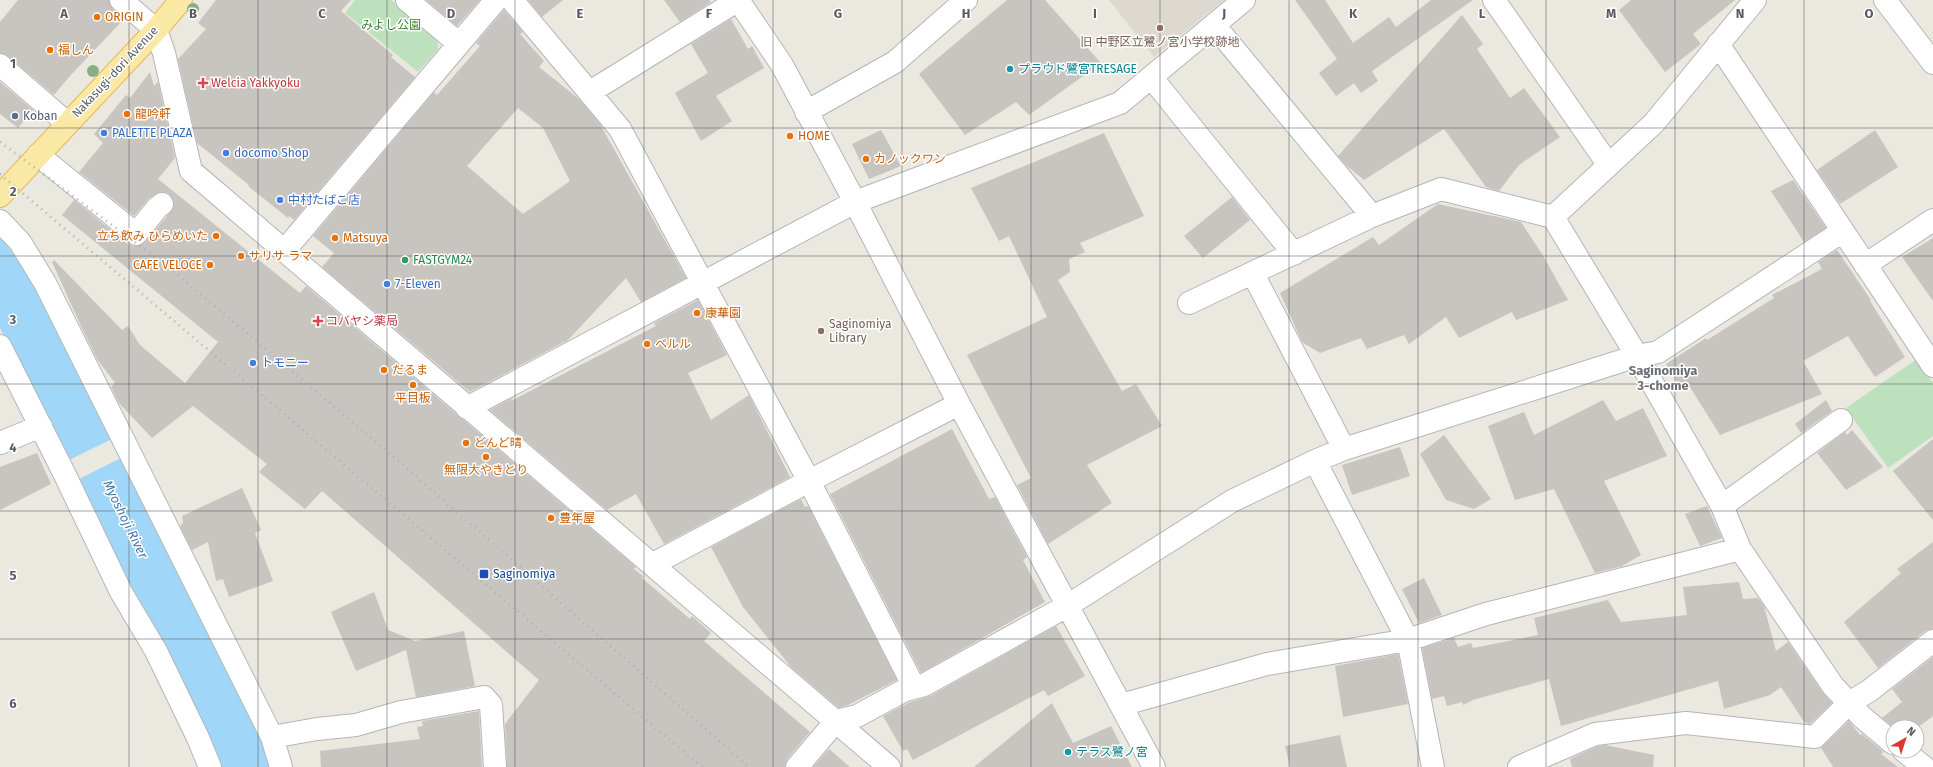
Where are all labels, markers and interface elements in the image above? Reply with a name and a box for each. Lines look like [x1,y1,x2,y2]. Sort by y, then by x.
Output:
text: A [59,6,68,21]
text: B [189,6,197,21]
text: C [318,6,326,21]
text: D [447,6,456,21]
text: E [577,6,584,21]
text: F [706,6,713,21]
text: G [834,6,842,21]
text: H [962,6,970,21]
text: I [1093,6,1097,21]
text: J [1221,6,1226,21]
text: K [1349,6,1358,21]
text: L [1479,6,1486,21]
text: M [1606,6,1616,21]
text: N [1736,6,1744,21]
text: O [1865,6,1874,21]
place label: ORIGIN [105,10,143,24]
marker: ORIGIN [92,12,102,22]
park label: みよし公園 [361,18,421,32]
marker: 旧 中野区立鷺ノ宮小学校跡地 [1155,23,1165,33]
street label: Nakasugi-dori Avenue [69,24,161,120]
place label: 旧 中野区立鷺ノ宮小学校跡地 [1080,35,1240,49]
place label: 福しん [58,43,94,57]
marker: 福しん [45,45,55,55]
text: 1 [10,56,16,71]
place label: プラウド鷺宮TRESAGE [1018,62,1137,76]
marker: プラウド鷺宮TRESAGE [1005,64,1015,74]
place label: Welcia Yakkyoku [211,76,300,90]
marker: Welcia Yakkyoku [198,78,208,88]
place label: 龍吟軒 [135,107,171,121]
place label: Koban [23,109,57,123]
marker: 龍吟軒 [122,109,132,119]
marker: Koban [10,111,20,121]
place label: PALETTE PLAZA [112,126,193,140]
marker: PALETTE PLAZA [99,128,109,138]
place label: HOME [798,129,830,143]
marker: HOME [785,131,795,141]
place label: docomo Shop [234,146,309,160]
marker: docomo Shop [221,148,231,158]
place label: カノックワン [874,152,946,166]
marker: カノックワン [861,154,871,164]
text: 2 [10,184,17,199]
place label: 中村たばこ店 [288,193,360,207]
marker: 中村たばこ店 [275,195,285,205]
place label: 立ち飲み ひらめいた [97,229,208,243]
marker: 立ち飲み ひらめいた [211,231,221,241]
place label: Matsuya [343,231,388,245]
marker: Matsuya [330,233,340,243]
place label: サリサ ラマ [249,249,312,263]
marker: サリサ ラマ [236,251,246,261]
place label: FASTGYM24 [413,253,473,267]
marker: FASTGYM24 [400,255,410,265]
place label: CAFE VELOCE [133,258,202,272]
marker: CAFE VELOCE [205,260,215,270]
place label: 7-Eleven [395,277,441,291]
marker: 7-Eleven [382,279,392,289]
place label: 康華園 [705,306,741,320]
marker: 康華園 [692,308,702,318]
text: 3 [9,312,17,327]
place label: コバヤシ薬局 [326,314,398,328]
marker: コバヤシ薬局 [313,316,323,326]
place label: Saginomiya Library [829,317,892,345]
marker: Saginomiya Library [816,326,826,336]
place label: ペルル [655,337,691,351]
marker: ペルル [642,339,652,349]
place label: トモニー [261,356,309,370]
marker: トモニー [248,358,258,368]
place label: だるま [392,363,428,377]
district label: Saginomiya 3-chome [1629,363,1697,393]
marker: だるま [379,365,389,375]
marker: 平目板 [408,380,418,390]
place label: 平目板 [395,391,431,405]
place label: どんど晴 [474,436,522,450]
marker: どんど晴 [461,438,471,448]
text: 4 [9,440,17,455]
marker: 無限大やきとり [481,452,491,462]
place label: 無限大やきとり [444,463,528,477]
water label: Myoshoji River [100,478,151,562]
place label: 豊年屋 [559,511,595,525]
marker: 豊年屋 [546,513,556,523]
place label: Saginomiya [493,567,556,581]
text: 5 [10,568,17,583]
marker: Saginomiya [478,568,490,580]
text: 6 [9,696,17,711]
north arrow [1885,719,1925,759]
text: N [1904,724,1918,739]
place label: テラス鷺ノ宮 [1076,745,1148,759]
marker: テラス鷺ノ宮 [1063,747,1073,757]

